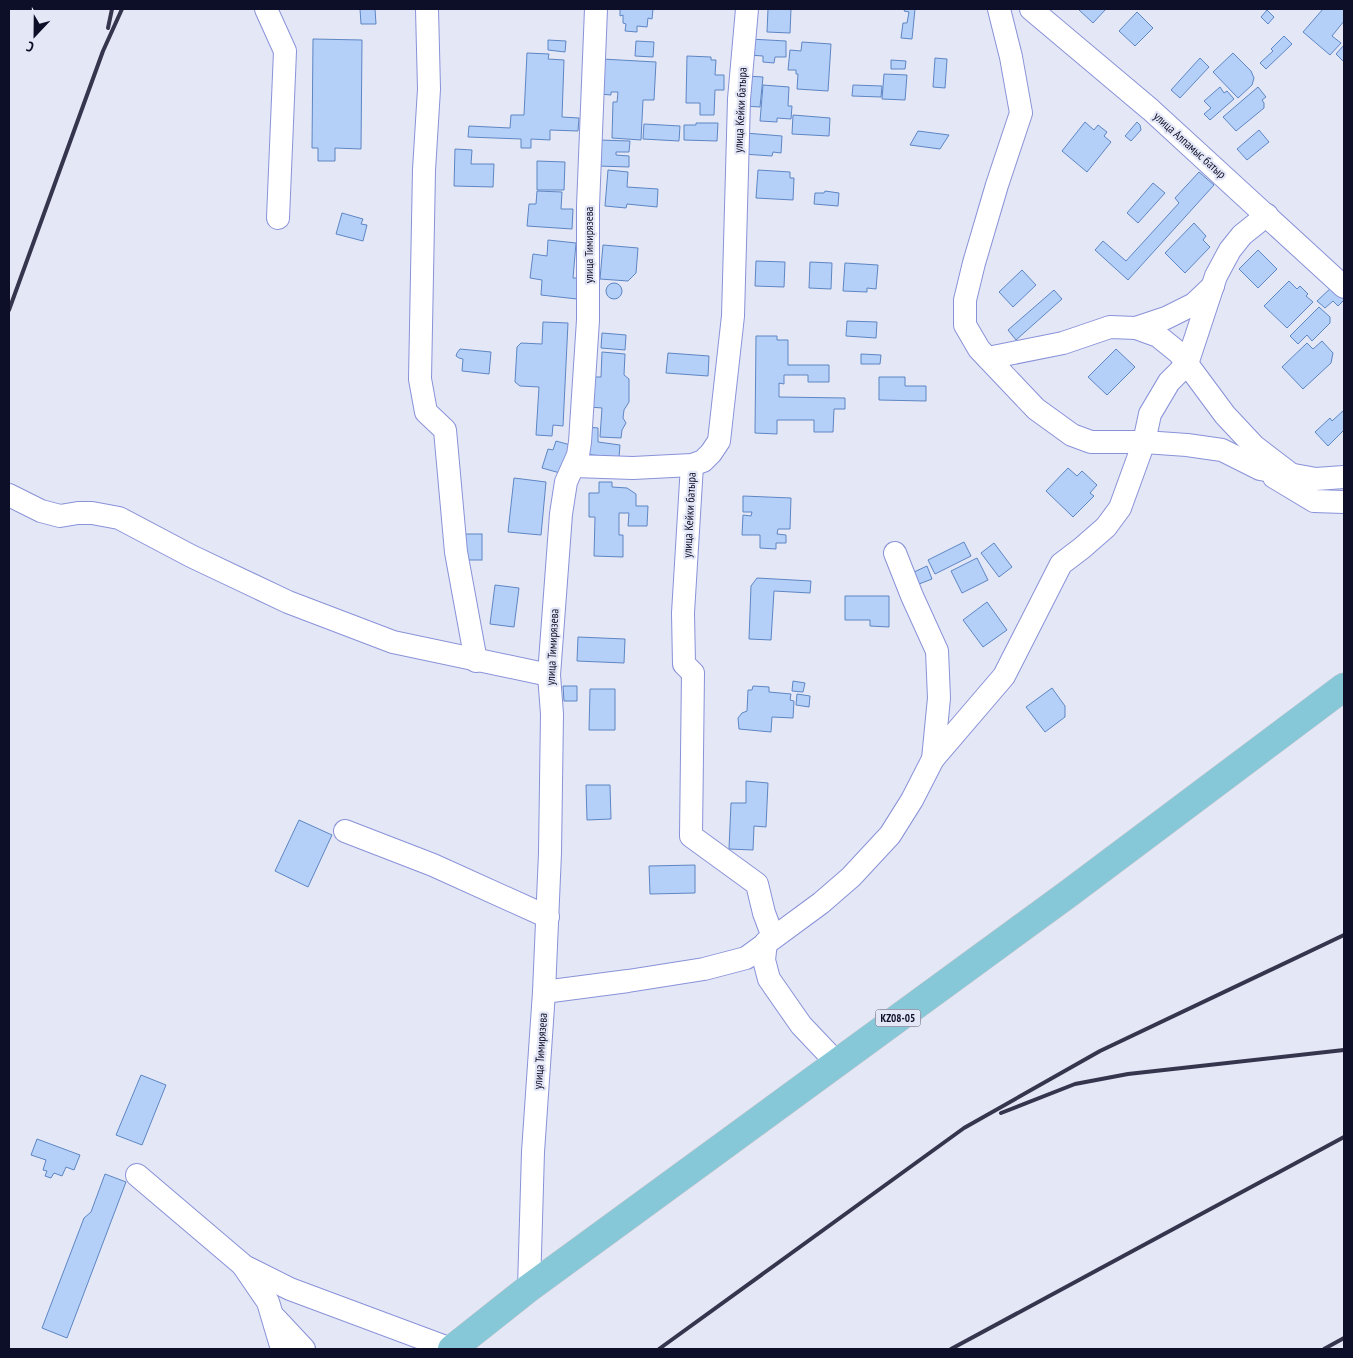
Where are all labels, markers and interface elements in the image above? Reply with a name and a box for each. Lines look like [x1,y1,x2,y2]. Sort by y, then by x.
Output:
north arrow [10,10,60,60]
text: С [23,37,36,57]
street label: улица Кейки батыра [730,67,750,153]
street label: улица Алпамыс батыр [1151,109,1229,181]
street label: улица Тимирязева [581,207,596,283]
street label: улица Кейки батыра [679,472,699,558]
street label: улица Тимирязева [543,608,562,686]
road number: KZ08-05 [876,1010,920,1026]
street label: улица Тимирязева [530,1012,550,1090]

